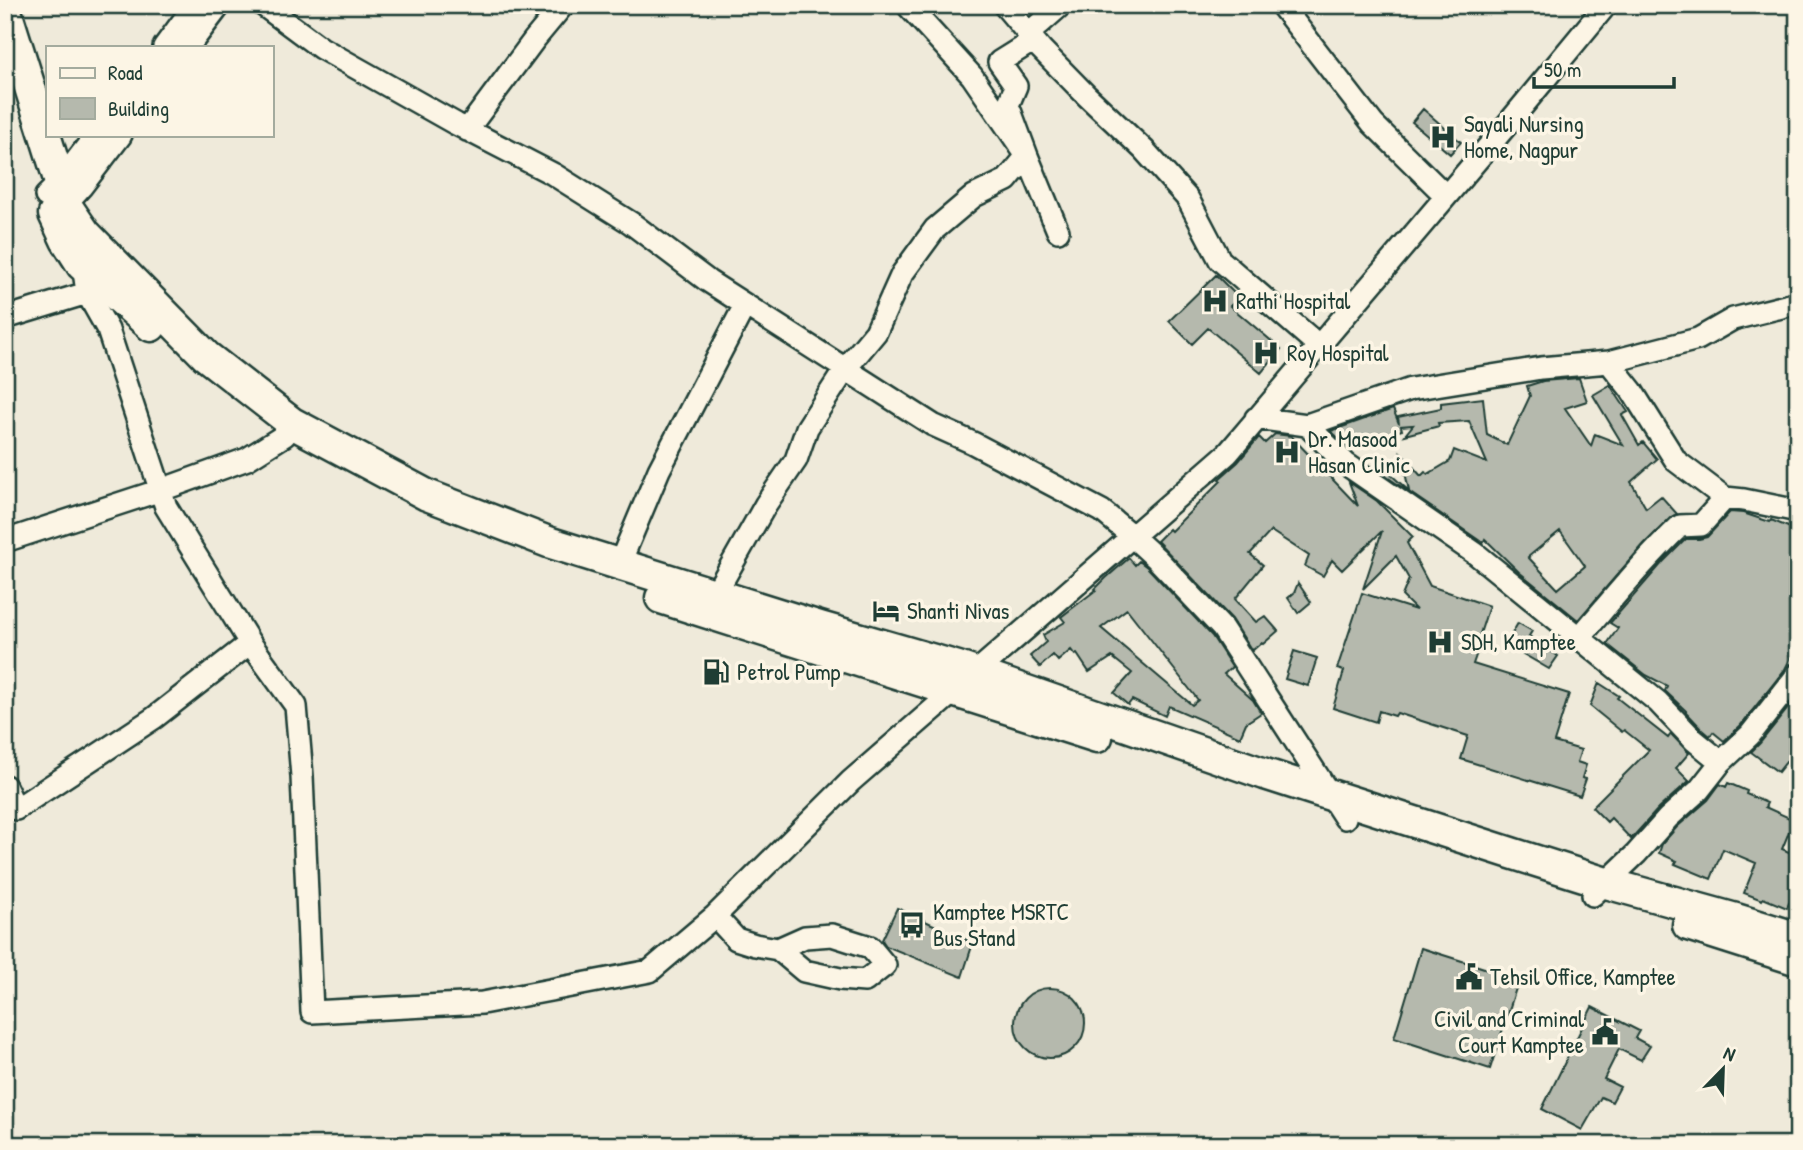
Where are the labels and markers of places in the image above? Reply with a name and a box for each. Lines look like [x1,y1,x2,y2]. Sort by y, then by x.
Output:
place label: Sayali Nursing Home, Nagpur [1464,108,1584,165]
hospital icon: Sayali Nursing Home, Nagpur [1428,122,1458,152]
place label: Rathi Hospital [1236,285,1351,316]
hospital icon: Rathi Hospital [1200,286,1230,316]
place label: Roy Hospital [1287,337,1390,368]
hospital icon: Roy Hospital [1251,338,1281,368]
place label: Dr. Masood Hasan Clinic [1308,423,1410,480]
hospital icon: Dr. Masood Hasan Clinic [1272,437,1302,467]
place label: Shanti Nivas [907,595,1010,626]
hotel icon: Shanti Nivas [871,596,901,626]
place label: SDH, Kamptee [1461,626,1576,657]
hospital icon: SDH, Kamptee [1425,627,1455,657]
place label: Petrol Pump [737,656,841,687]
fuel station icon: Petrol Pump [701,657,731,687]
place label: Kamptee MSRTC Bus Stand [933,896,1069,953]
bus stop icon: Kamptee MSRTC Bus Stand [897,910,927,940]
place label: Tehsil Office, Kamptee [1490,961,1676,992]
public building icon: Tehsil Office, Kamptee [1454,962,1484,992]
place label: Civil and Criminal Court Kamptee [1434,1003,1585,1060]
public building icon: Civil and Criminal Court Kamptee [1590,1017,1620,1047]

